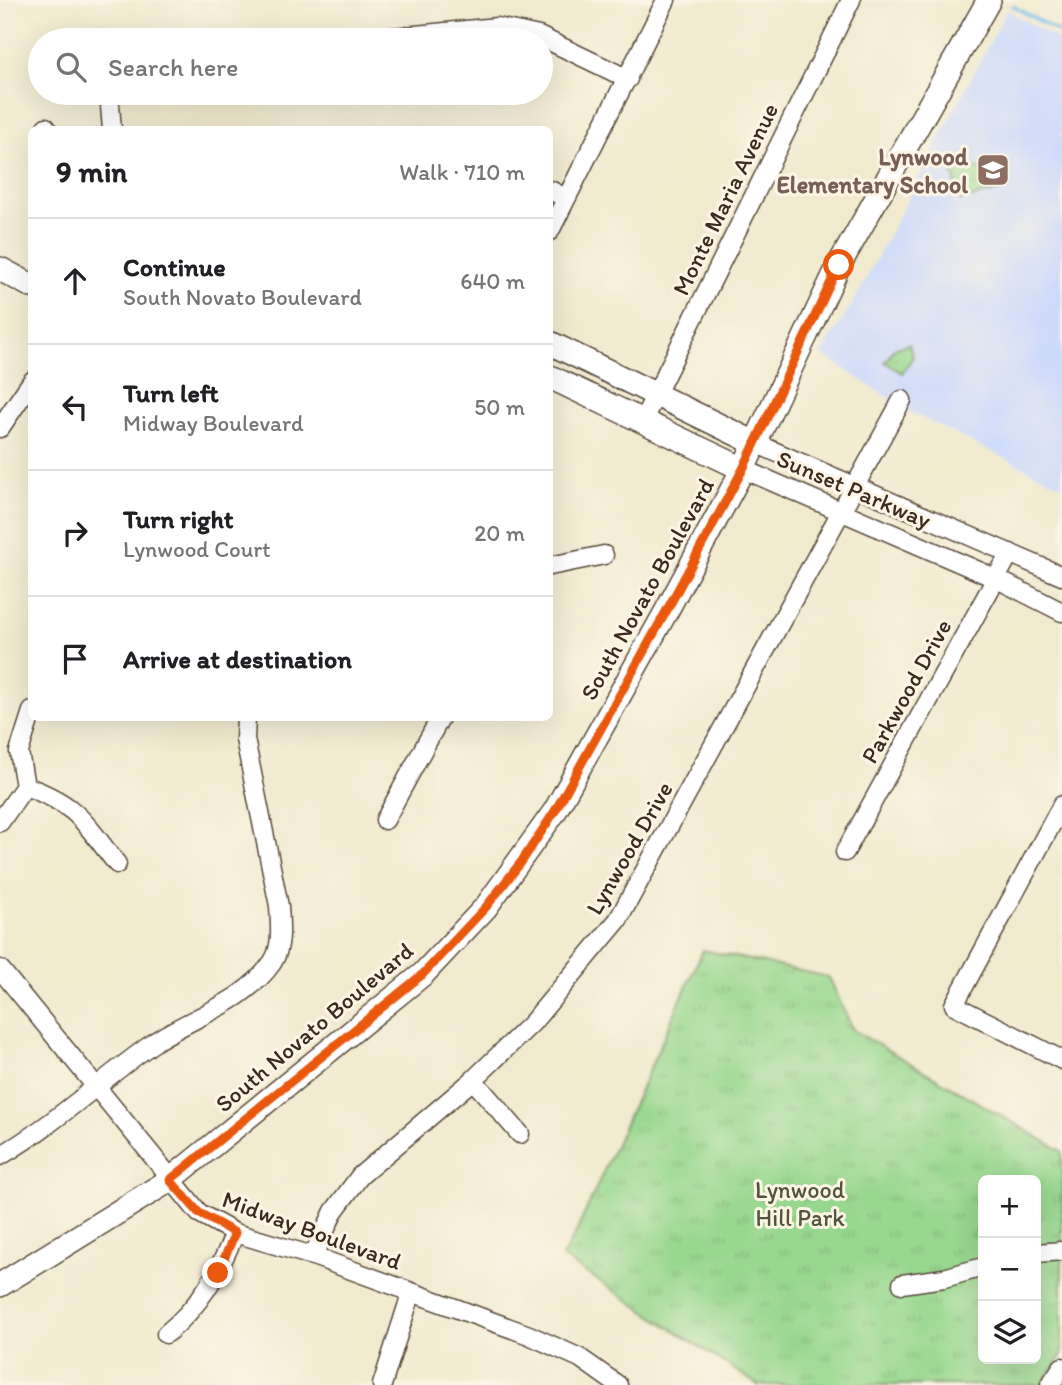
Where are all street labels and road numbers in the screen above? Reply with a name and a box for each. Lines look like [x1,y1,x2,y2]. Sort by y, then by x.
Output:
street label: Monte Maria Avenue [666,98,784,300]
street label: Sunset Parkway [773,443,935,535]
street label: South Novato Boulevard [574,473,720,705]
street label: Parkwood Drive [854,614,958,768]
street label: Lynwood Drive [579,776,679,920]
street label: South Novato Boulevard [209,936,419,1118]
street label: Midway Boulevard [218,1184,406,1276]

